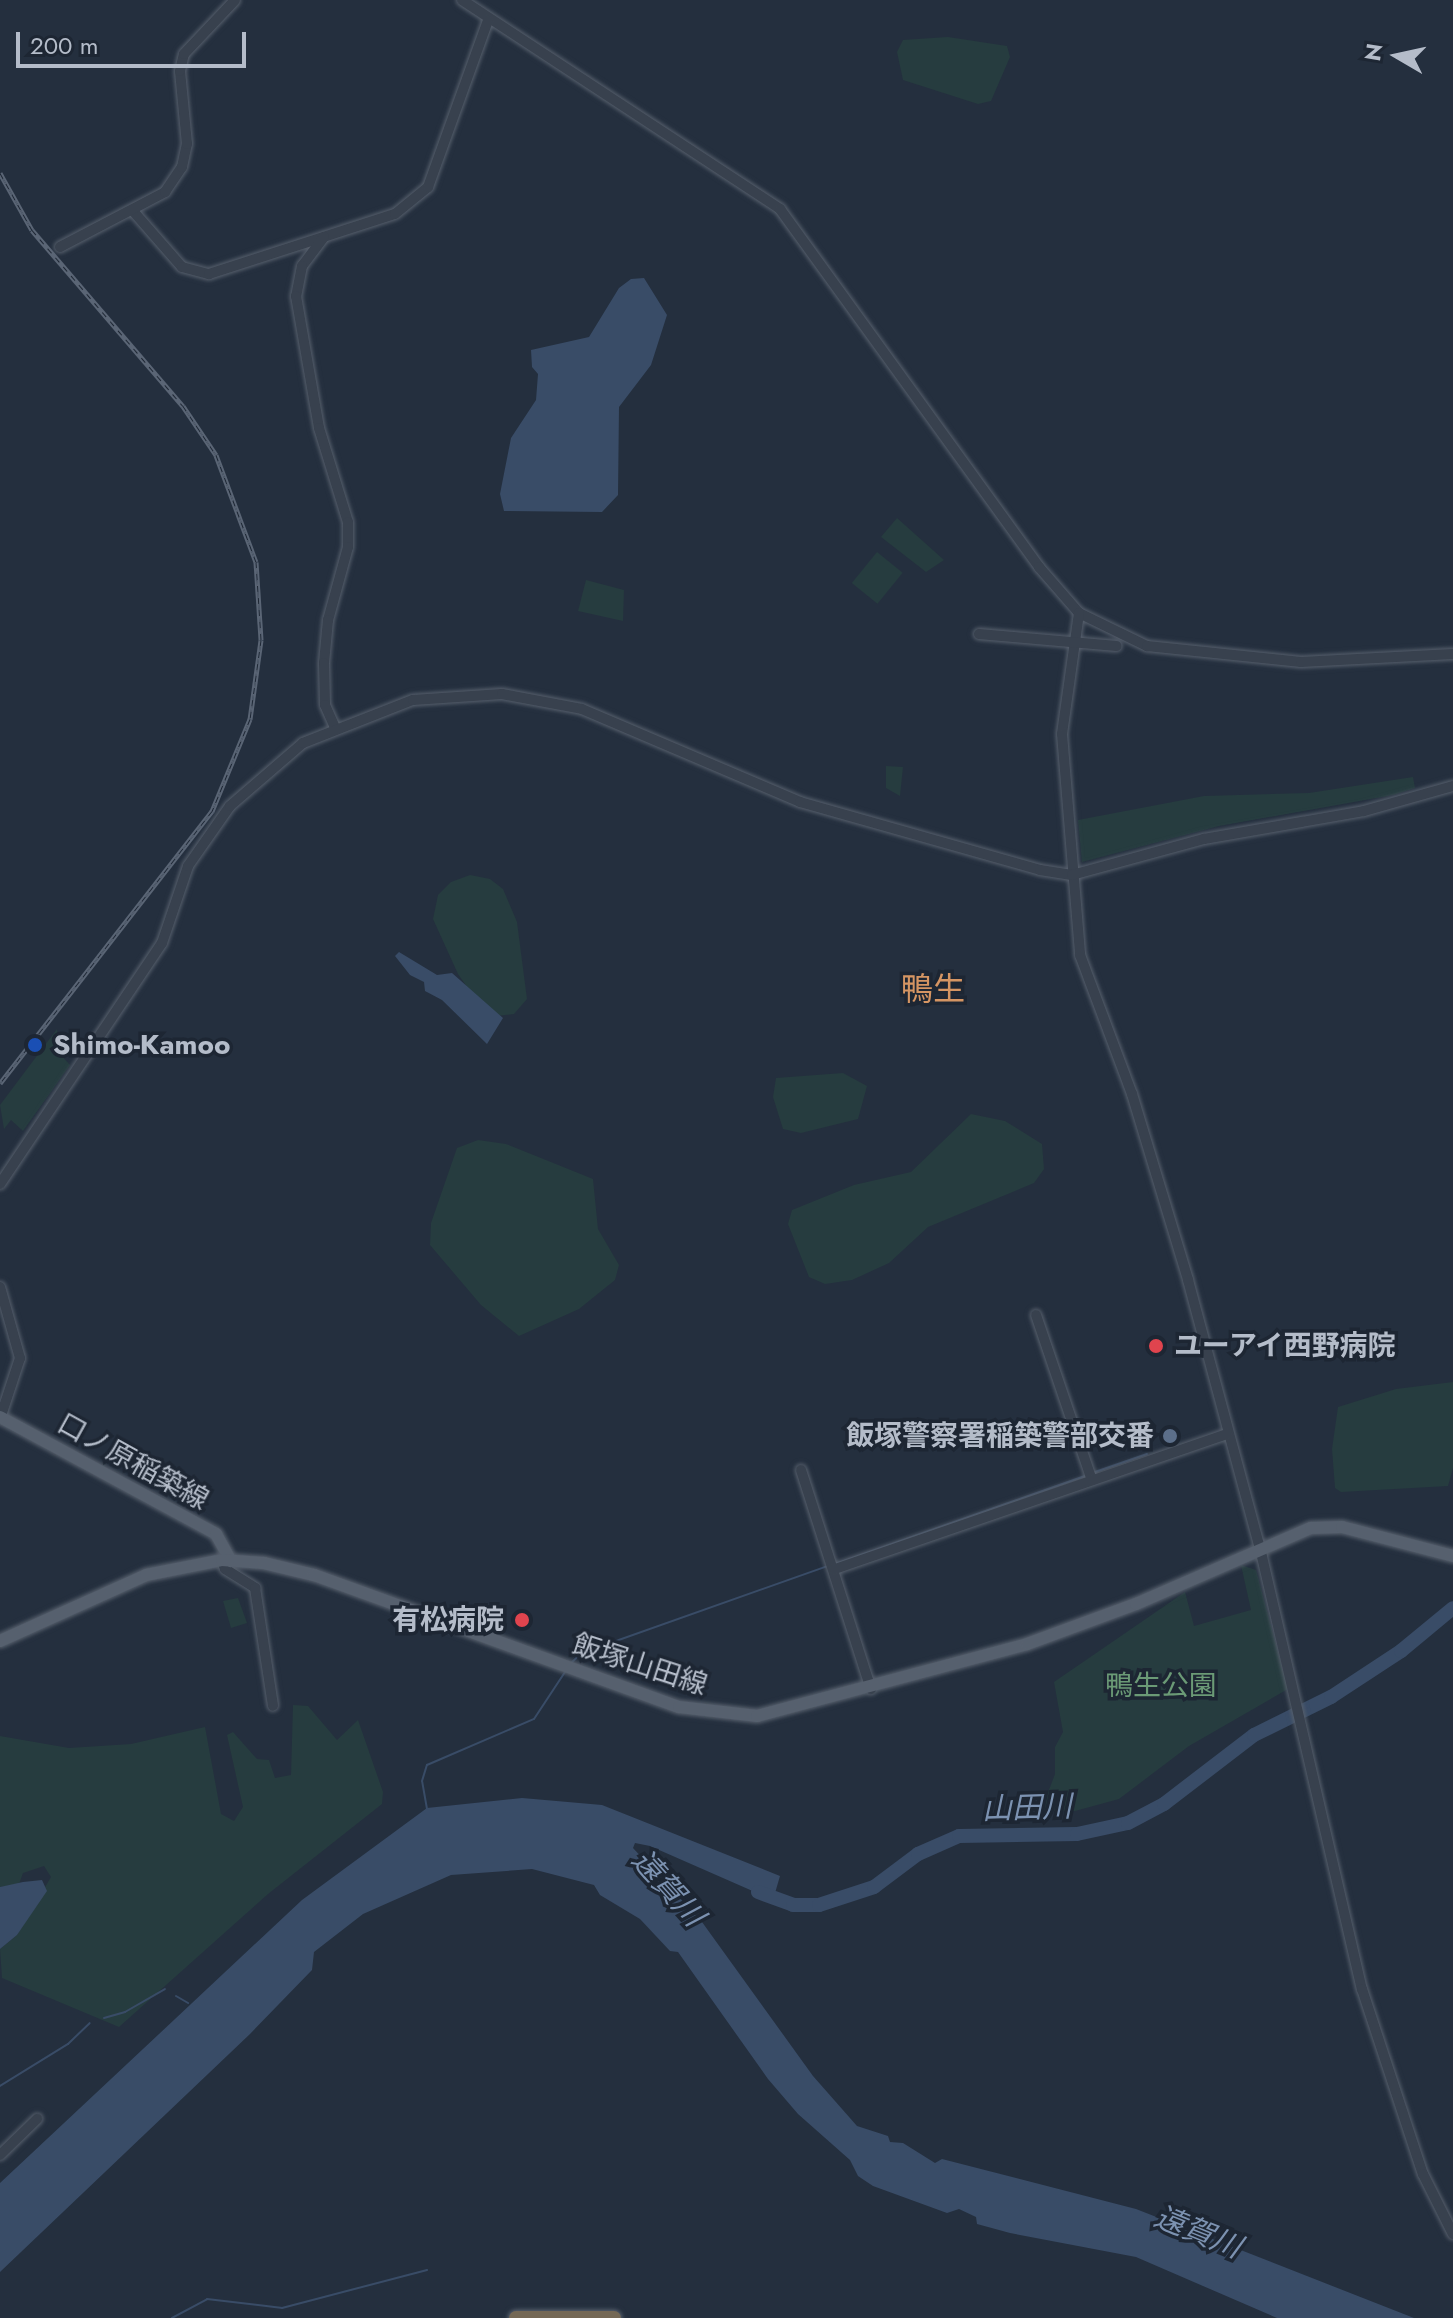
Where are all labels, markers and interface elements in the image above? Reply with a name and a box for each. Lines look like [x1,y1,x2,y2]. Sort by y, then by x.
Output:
scale bar [20,16,250,66]
north arrow [1357,16,1437,96]
text: 200 m [30,28,98,63]
text: N [1356,41,1390,63]
district label: 鴨生 [901,970,965,1008]
place label: Shimo-Kamoo [53,1028,231,1062]
marker: Shimo-Kamoo [24,1034,46,1056]
place label: ユーアイ西野病院 [1174,1329,1398,1363]
marker: ユーアイ西野病院 [1145,1335,1167,1357]
street label: 口ノ原稲築線 [51,1407,215,1517]
place label: 飯塚警察署稲築警部交番 [846,1419,1154,1453]
marker: 飯塚警察署稲築警部交番 [1161,1427,1179,1445]
place label: 有松病院 [392,1603,504,1637]
marker: 有松病院 [511,1609,533,1631]
street label: 飯塚山田線 [568,1627,712,1703]
park label: 鴨生公園 [1105,1669,1217,1703]
water label: 山田川 [981,1788,1073,1828]
water label: 遠賀川 [625,1843,711,1933]
water label: 遠賀川 [1150,2198,1246,2266]

